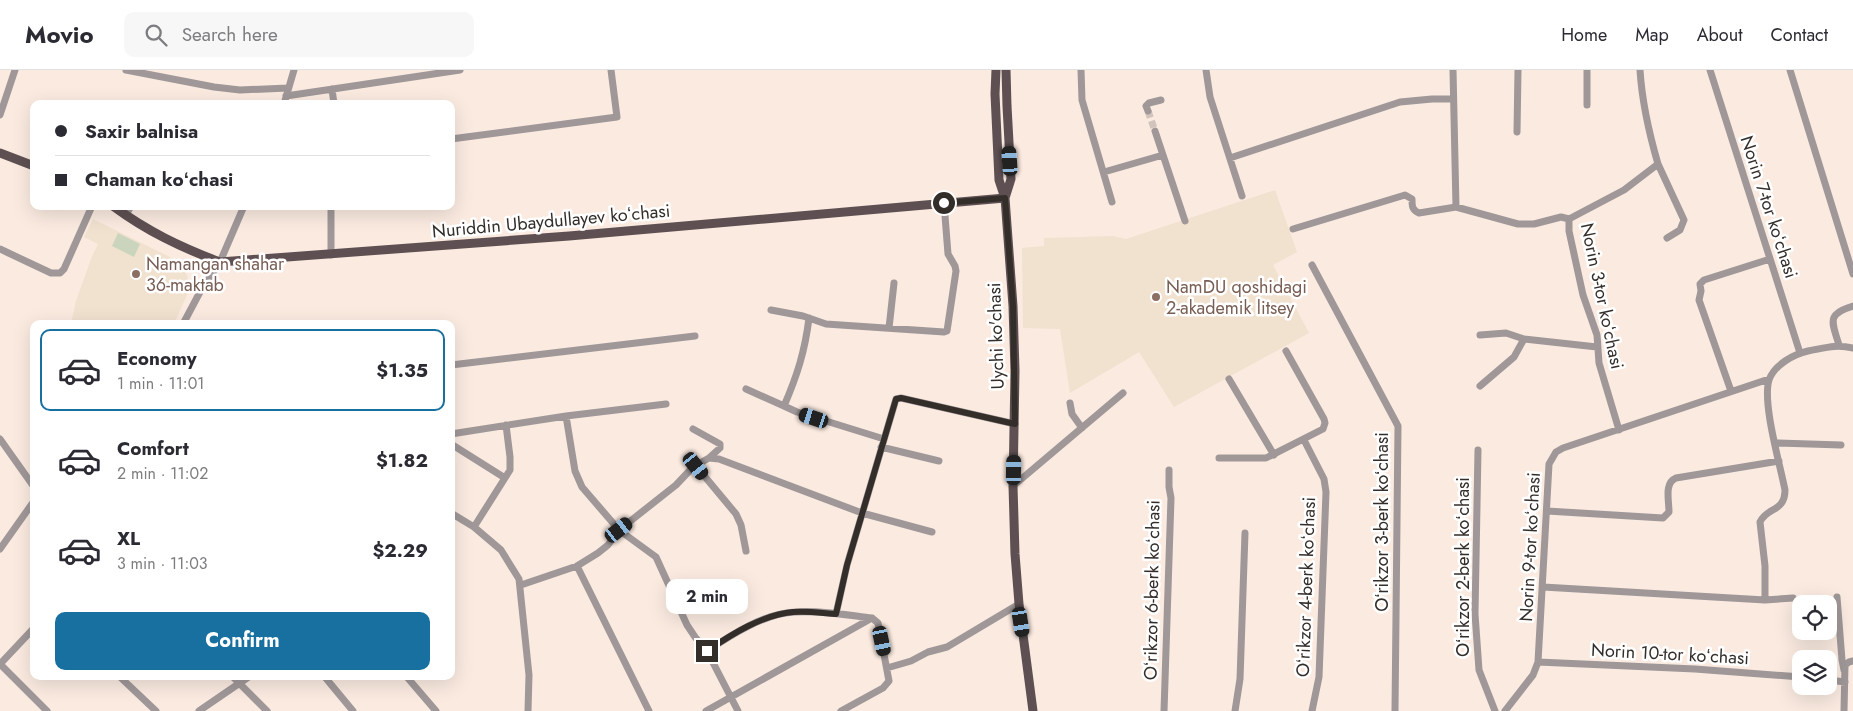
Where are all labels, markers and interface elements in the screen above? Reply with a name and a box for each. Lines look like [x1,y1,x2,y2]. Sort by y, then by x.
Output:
search box [124,12,474,57]
text: Movio [25,17,94,52]
icon: search [142,21,170,49]
text: Search here [182,21,278,48]
text: Home [1561,22,1607,48]
text: Map [1635,22,1669,48]
text: About [1697,22,1742,48]
text: Contact [1770,22,1828,48]
text: Saxir balnisa [85,118,198,145]
street label: Norin 7-tor koʻchasi [1734,132,1804,282]
car [1001,146,1018,176]
text: Chaman koʻchasi [85,166,233,193]
route start [933,192,955,214]
street label: Nuriddin Ubaydullayev koʻchasi [431,198,671,244]
street label: Norin 3-tor koʻchasi [1574,220,1630,372]
place label: Namangan shahar 36-maktab [146,251,285,298]
marker: Namangan shahar 36-maktab [130,268,142,280]
place label: NamDU qoshidagi 2-akademik litsey [1166,274,1307,321]
street label: Uychi ko'chasi [981,282,1011,390]
marker: NamDU qoshidagi 2-akademik litsey [1150,291,1162,303]
text: Economy [117,345,197,372]
icon: car [57,348,102,393]
text: $1.35 [376,357,428,384]
text: 1 min · 11:01 [117,372,204,395]
car [797,406,830,430]
street label: Oʻrikzor 3-berk koʻchasi [1369,432,1395,612]
text: Comfort [117,435,189,462]
icon: car [57,438,102,483]
text: $1.82 [376,447,428,474]
car [680,450,711,482]
car [1006,455,1021,485]
text: 2 min · 11:02 [117,462,208,485]
street label: Norin 9-tor koʻchasi [1513,472,1547,622]
street label: Oʻrikzor 2-berk koʻchasi [1450,477,1476,657]
street label: Oʻrikzor 4-berk koʻchasi [1290,496,1322,678]
street label: Oʻrikzor 6-berk koʻchasi [1137,500,1167,680]
car [602,515,635,545]
text: XL [117,525,140,552]
icon: car [57,528,102,573]
text: $2.29 [372,537,428,564]
text: 3 min · 11:03 [117,552,208,575]
callout: 2 min [666,578,748,614]
text: 2 min [686,585,728,608]
map controls [1792,595,1837,695]
button: locate [1792,595,1837,640]
car [1011,606,1030,638]
button: Confirm [55,612,430,670]
car [871,625,892,657]
street label: Norin 10-tor koʻchasi [1590,637,1750,671]
route end [696,640,718,662]
button: layers [1792,650,1837,695]

